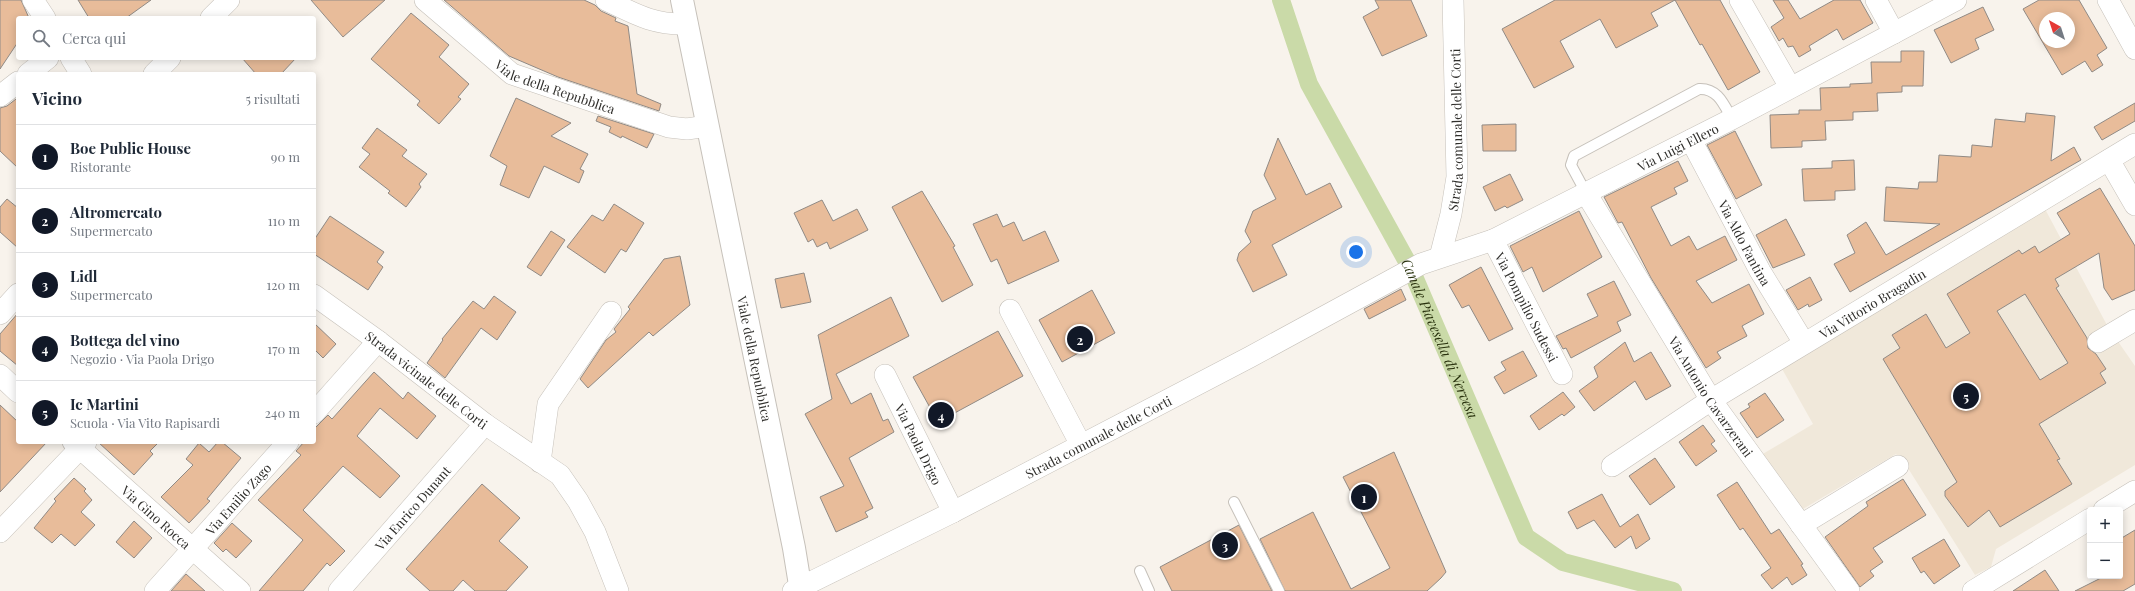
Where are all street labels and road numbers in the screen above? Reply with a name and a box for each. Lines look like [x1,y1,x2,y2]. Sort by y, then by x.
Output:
street label: Strada comunale delle Corti [1443,48,1466,212]
street label: Viale della Repubblica [491,55,618,117]
street label: Via Luigi Ellero [1633,119,1721,175]
street label: Via Aldo Fantina [1715,196,1775,289]
street label: Via Pompilio Sudessi [1492,248,1563,364]
street label: Via Vittorio Bragadin [1815,264,1928,342]
street label: Viale della Repubblica [734,293,777,423]
street label: Strada vicinale delle Corti [363,327,492,432]
street label: Via Antonio Cavarzerani [1665,332,1758,460]
street label: Strada comunale delle Corti [1022,391,1174,482]
street label: Via Paola Drigo [892,400,946,487]
street label: Via Emilio Zago [200,459,274,539]
street label: Via Enrico Dunant [370,461,454,554]
street label: Via Gino Rocca [118,481,195,552]

